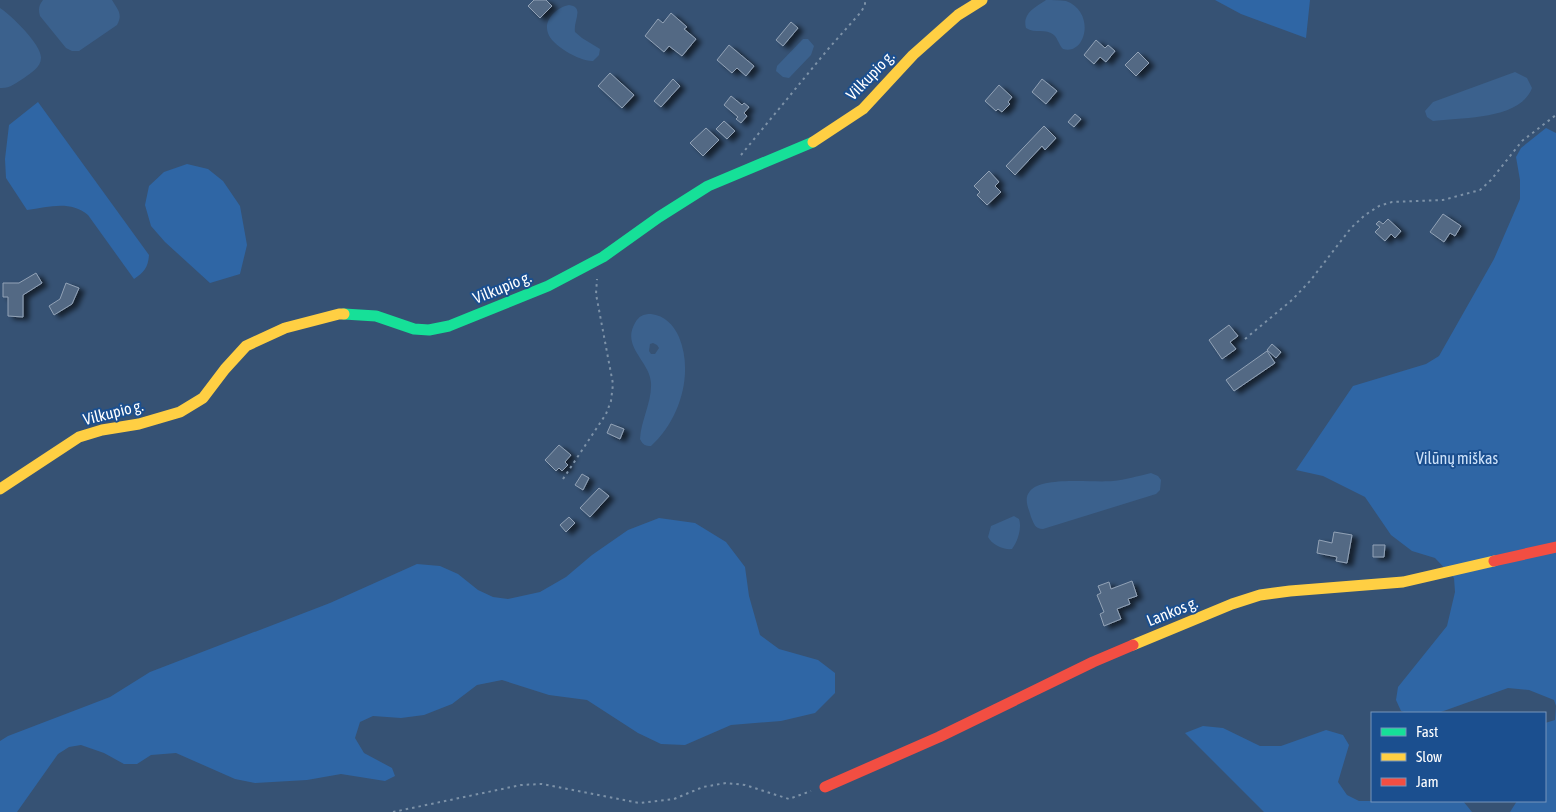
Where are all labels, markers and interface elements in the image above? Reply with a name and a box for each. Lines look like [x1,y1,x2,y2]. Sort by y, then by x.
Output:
street label: Vilkupio g. [842,47,899,104]
street label: Vilkupio g. [470,267,534,308]
street label: Vilkupio g. [81,396,145,429]
park label: Vilūnų miškas [1416,449,1498,468]
street label: Lankos g. [1144,593,1201,630]
legend [1371,712,1546,802]
text: Fast [1416,723,1438,740]
text: Slow [1416,748,1442,765]
text: Jam [1416,773,1439,790]

